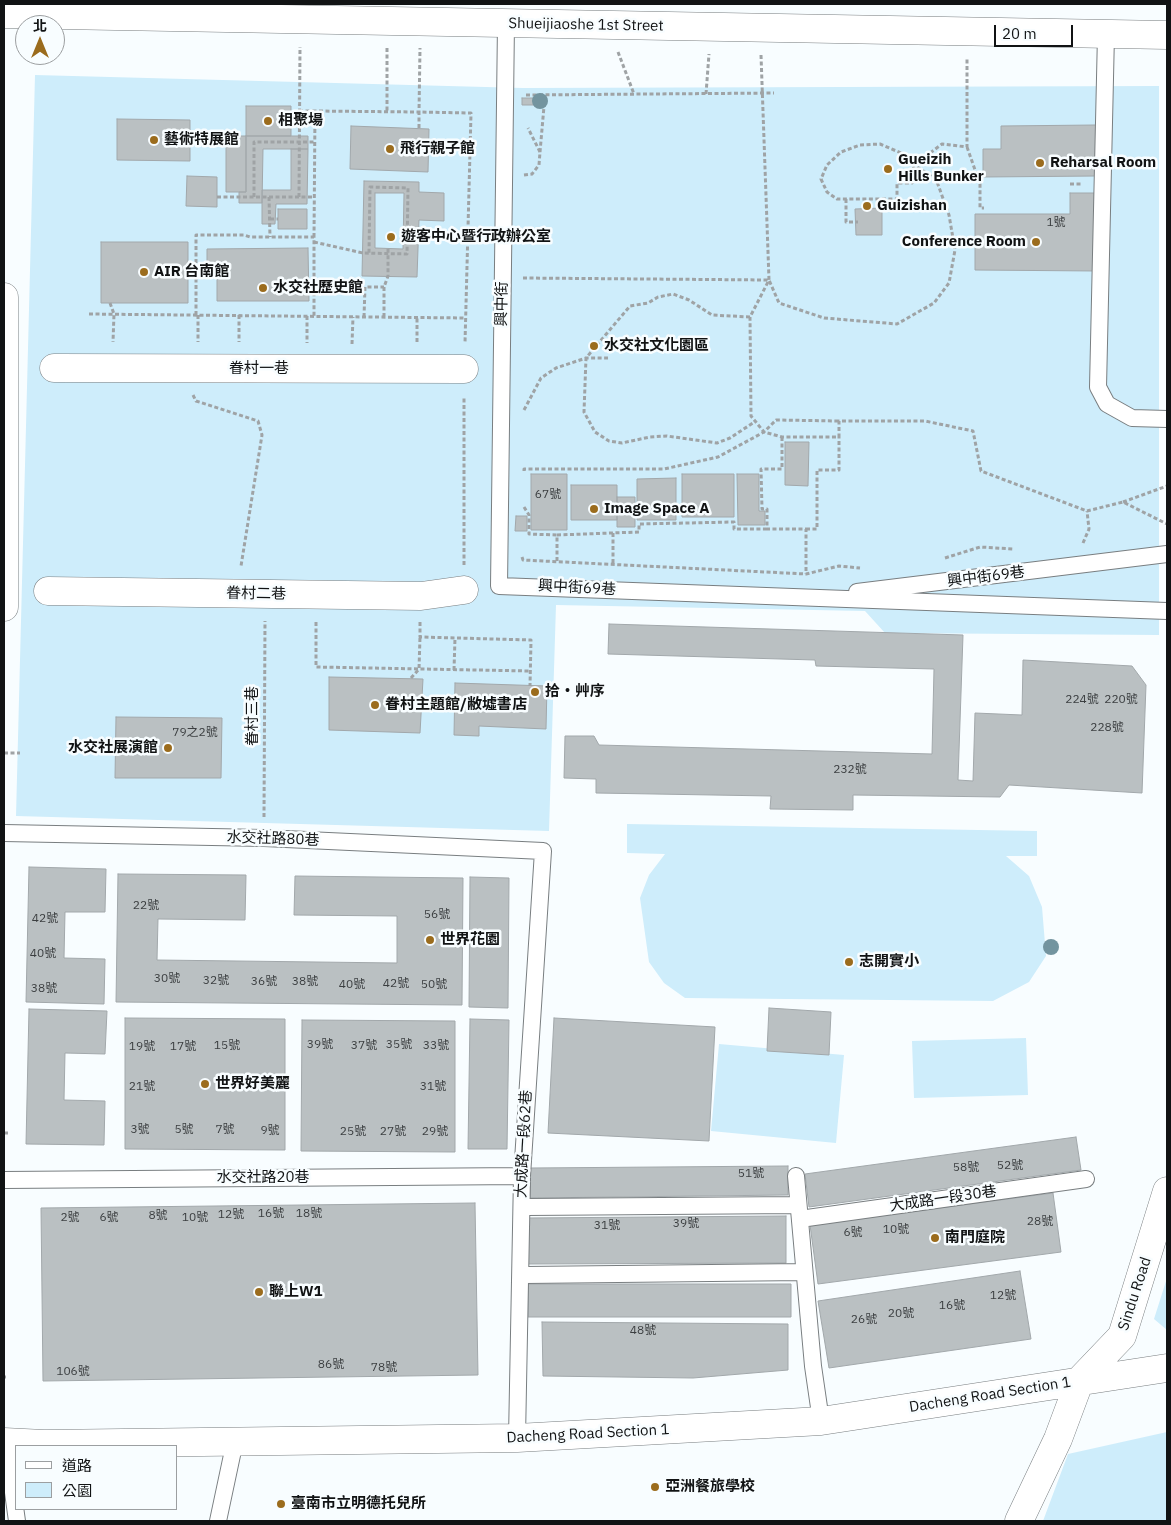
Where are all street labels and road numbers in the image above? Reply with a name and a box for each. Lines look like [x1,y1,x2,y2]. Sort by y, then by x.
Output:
street label: Shueijiaoshe 1st Street [508,15,664,35]
street label: 興中街 [493,281,511,327]
street label: 眷村一巷 [229,360,289,378]
street label: 興中街69巷 [946,563,1026,591]
street label: 興中街69巷 [538,577,616,599]
street label: 眷村二巷 [226,584,286,604]
street label: 眷村三巷 [244,686,262,746]
street label: 水交社路80巷 [226,828,320,850]
street label: 大成路一段62巷 [512,1090,536,1198]
street label: 水交社路20巷 [217,1169,309,1187]
street label: 大成路一段30巷 [888,1183,998,1215]
street label: Sindu Road [1115,1255,1155,1333]
street label: Dacheng Road Section 1 [908,1373,1072,1417]
street label: Dacheng Road Section 1 [506,1421,670,1447]

